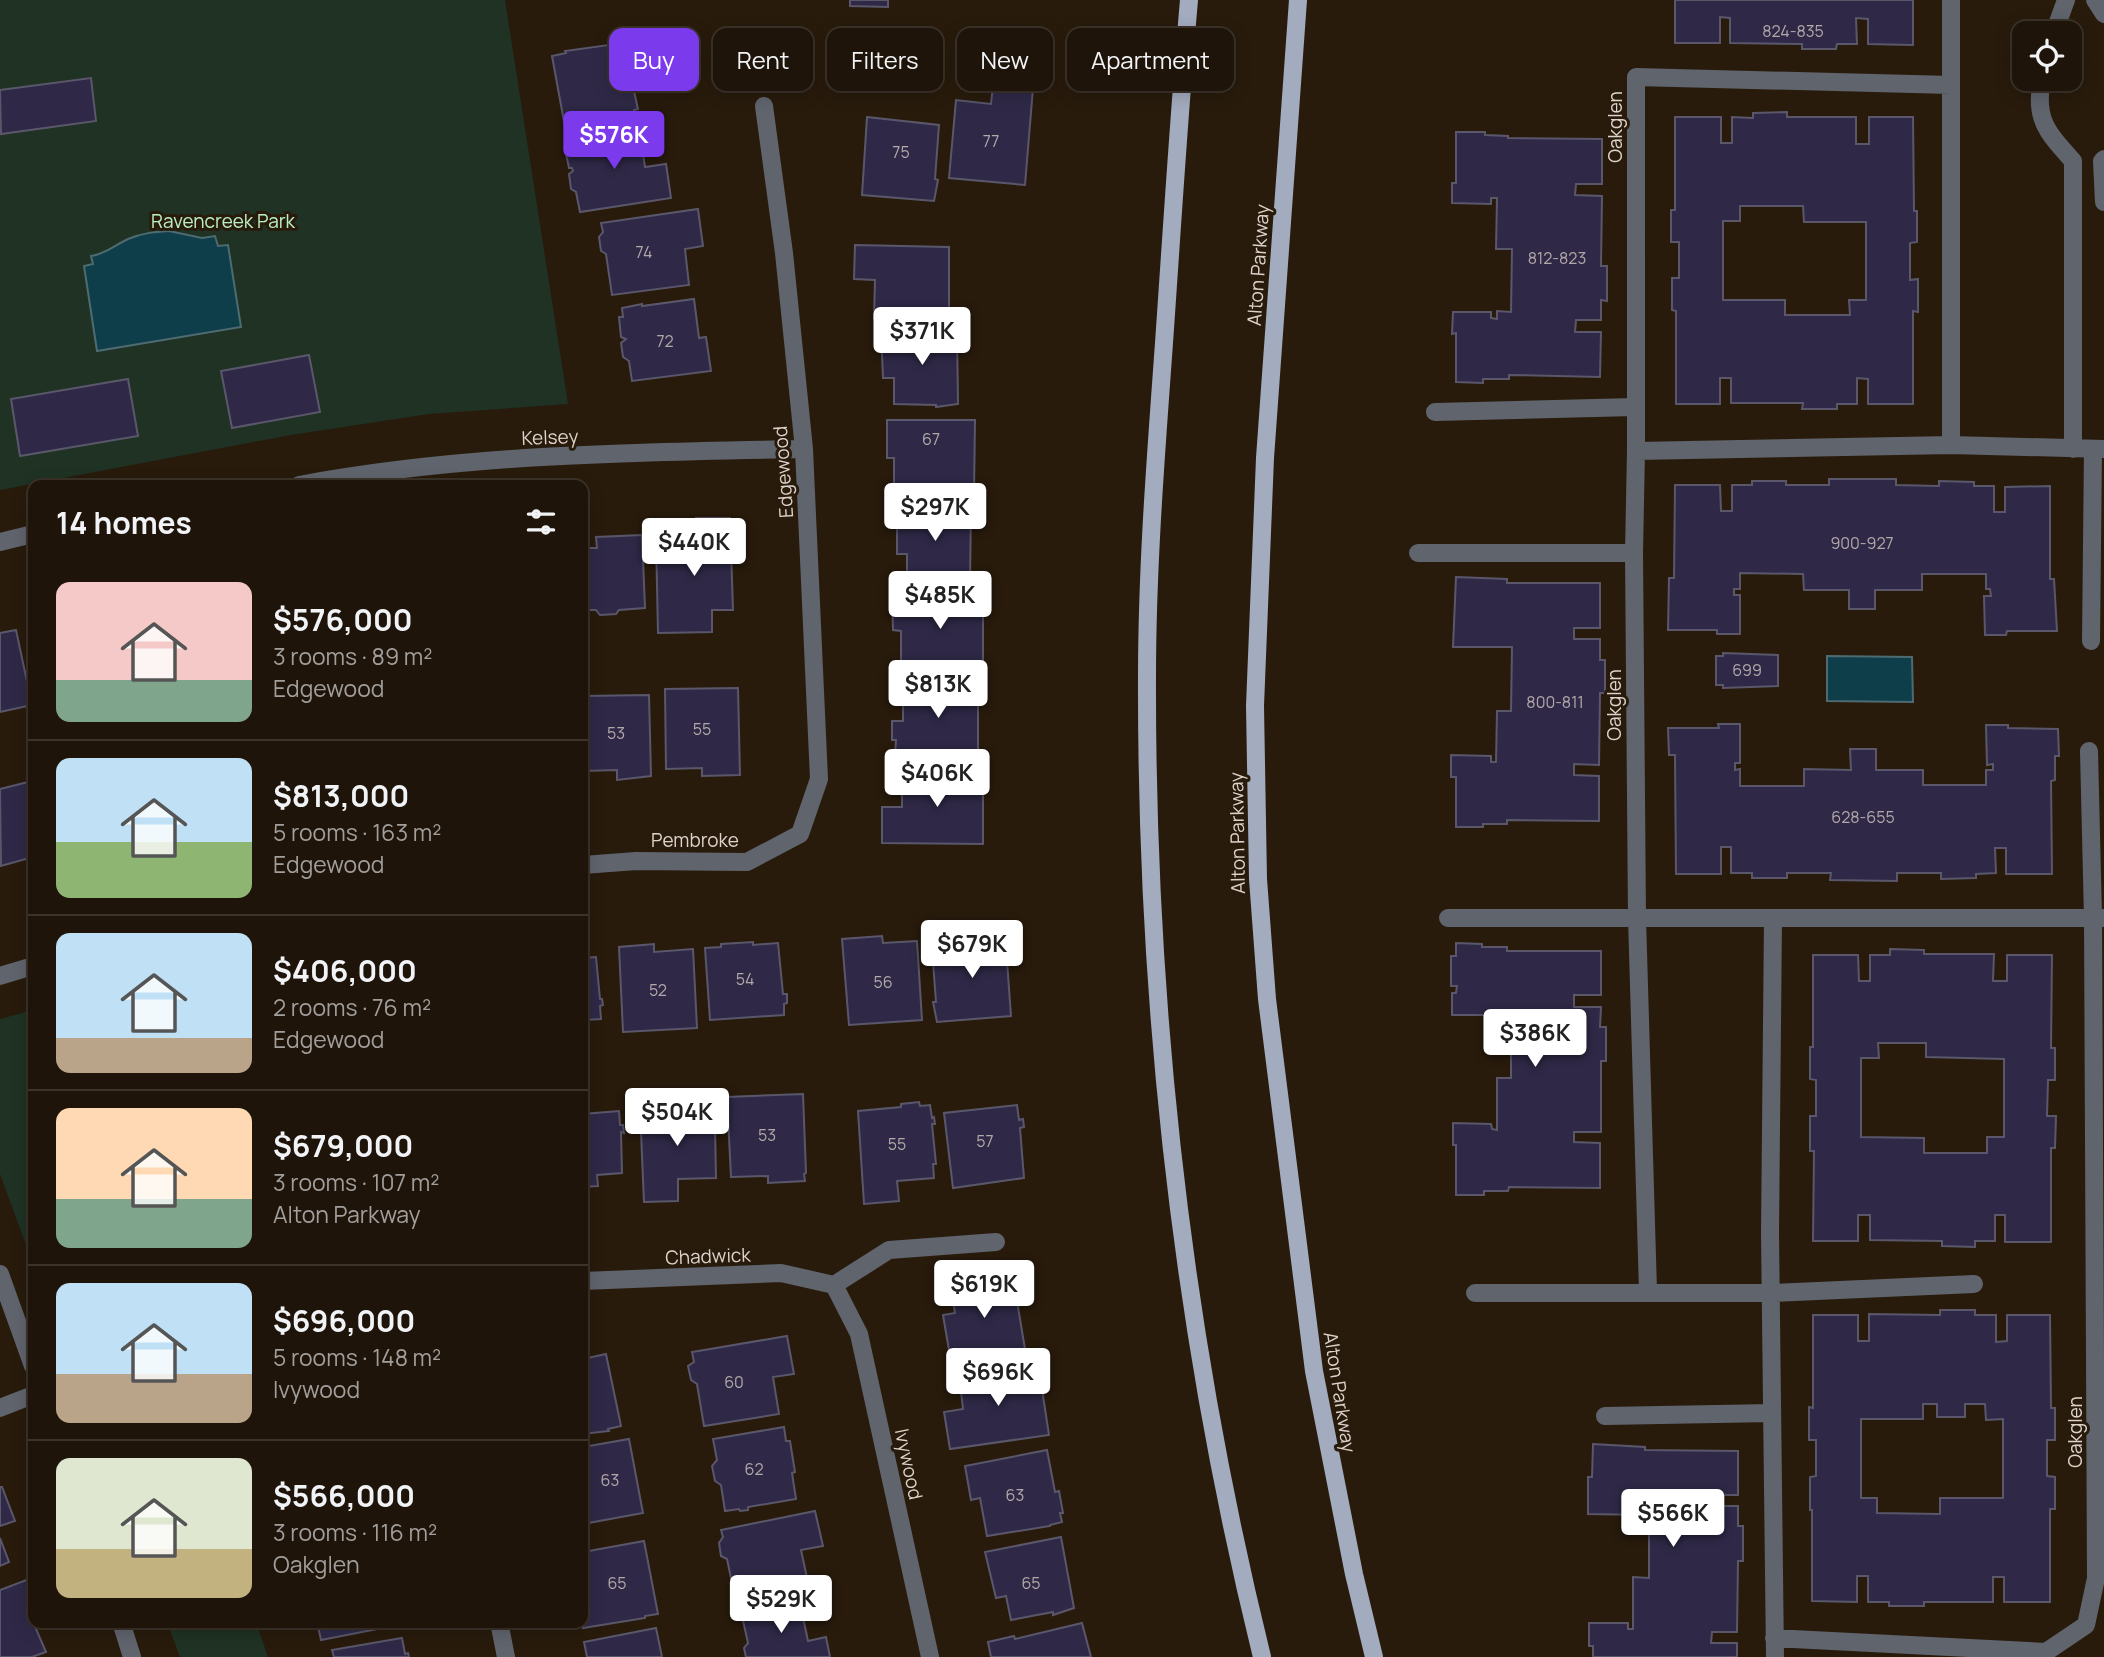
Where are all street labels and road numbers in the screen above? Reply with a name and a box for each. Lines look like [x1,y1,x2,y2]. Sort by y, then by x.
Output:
street label: Oakglen [1602,91,1628,163]
street label: Alton Parkway [1241,203,1275,327]
street label: Kelsey [521,423,579,451]
street label: Edgewood [767,425,799,519]
street label: Oakglen [1601,669,1627,741]
street label: Alton Parkway [1223,772,1251,894]
street label: Pembroke [651,827,739,853]
street label: Chadwick [665,1241,752,1270]
street label: Alton Parkway [1318,1330,1362,1454]
street label: Oakglen [2062,1396,2088,1468]
street label: Ivywood [889,1426,929,1502]

